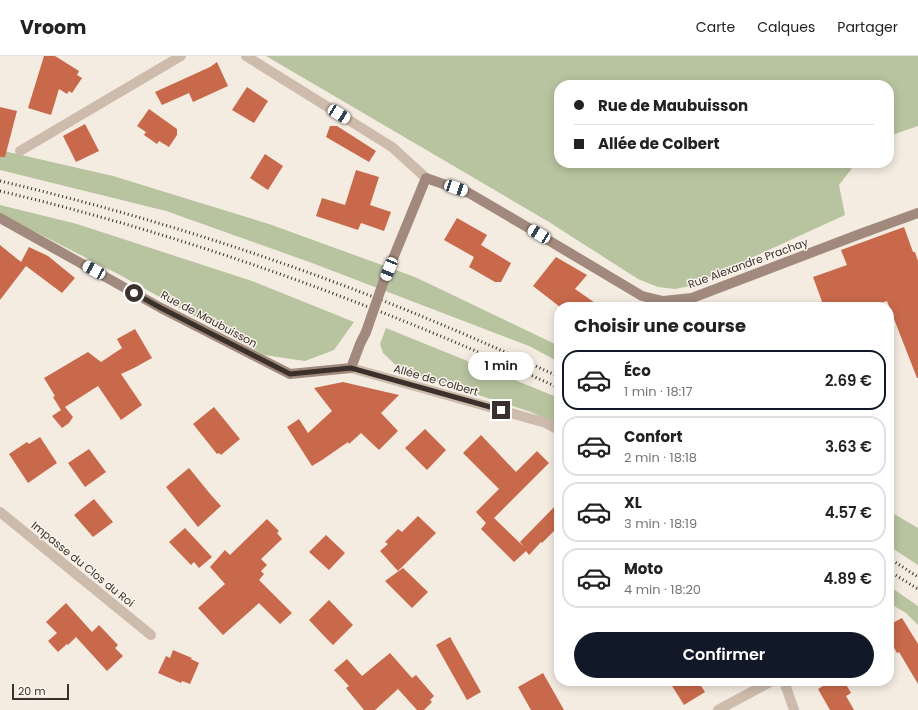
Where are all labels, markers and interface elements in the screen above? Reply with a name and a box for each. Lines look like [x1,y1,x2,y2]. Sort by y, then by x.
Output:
text: Vroom [20,14,86,41]
text: Carte [696,17,735,37]
text: Calques [757,17,815,37]
text: Partager [837,17,898,37]
text: Rue de Maubuisson [598,95,748,116]
car [326,103,352,125]
text: Allée de Colbert [598,133,720,154]
car [443,178,469,198]
car [526,223,552,245]
street label: Rue Alexandre Prachay [686,234,811,292]
car [379,256,399,282]
car [81,259,107,281]
route start [125,284,143,302]
street label: Rue de Maubuisson [158,287,260,351]
text: Choisir une course [574,313,746,338]
callout: 1 min [468,352,534,380]
text: 1 min [484,356,518,375]
street label: Allée de Colbert [392,360,480,400]
text: Éco [624,360,651,381]
icon: car [576,362,612,398]
text: 2.69 € [825,370,872,391]
text: 1 min · 18:17 [624,382,693,401]
route end [492,401,510,419]
text: Confort [624,426,683,447]
icon: car [576,428,612,464]
text: 3.63 € [825,436,872,457]
text: 2 min · 18:18 [624,448,697,467]
text: XL [624,492,642,513]
icon: car [576,494,612,530]
text: 4.57 € [825,502,872,523]
text: 3 min · 18:19 [624,514,697,533]
street label: Impasse du Clos du Roi [28,517,138,611]
text: Moto [624,558,663,579]
icon: car [576,560,612,596]
text: 4.89 € [824,568,872,589]
text: 4 min · 18:20 [624,580,701,599]
button: Confirmer [574,632,874,678]
scale bar [12,682,69,701]
text: 20 m [18,683,46,699]

